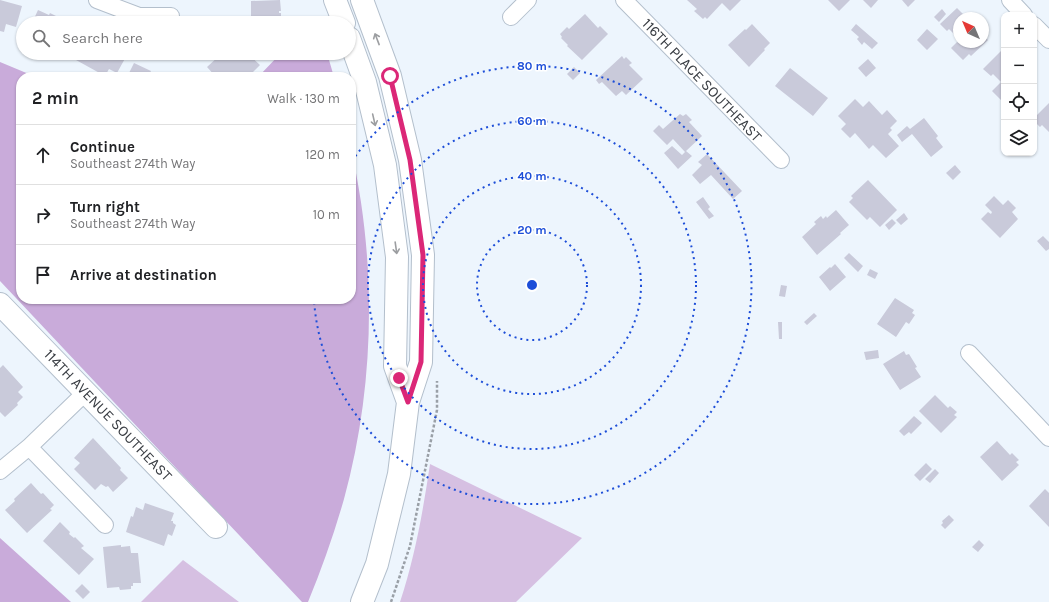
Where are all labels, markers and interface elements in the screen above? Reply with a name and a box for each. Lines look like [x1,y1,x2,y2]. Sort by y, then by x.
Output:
north arrow [953,12,989,48]
map controls [1001,12,1037,156]
button: + [1001,12,1037,48]
street label: 116TH PLACE SOUTHEAST [638,15,766,146]
search box [16,16,356,60]
icon: search [30,27,52,49]
text: Search here [62,29,143,47]
one-way arrow [372,34,380,46]
button: − [1001,48,1037,84]
text: 80 m [517,59,547,73]
route start [381,67,399,85]
button: locate [1001,84,1037,120]
text: 2 min [32,88,79,108]
text: Walk · 130 m [267,91,340,106]
one-way arrow [371,113,379,126]
text: 60 m [517,114,547,128]
button: layers [1001,120,1037,156]
text: Continue [70,138,135,156]
icon: ahead [32,144,54,166]
text: 120 m [305,147,340,162]
text: Southeast 274th Way [70,156,195,171]
text: 40 m [517,169,547,183]
text: Turn right [70,198,140,216]
icon: right [32,204,54,226]
text: 10 m [313,207,340,222]
text: Southeast 274th Way [70,216,195,231]
text: 20 m [517,223,547,237]
one-way arrow [392,241,400,254]
icon: arrive [32,264,54,286]
text: Arrive at destination [70,266,217,284]
centre of rings [525,278,539,292]
street label: 114TH AVENUE SOUTHEAST [40,345,176,485]
route end [390,369,408,387]

